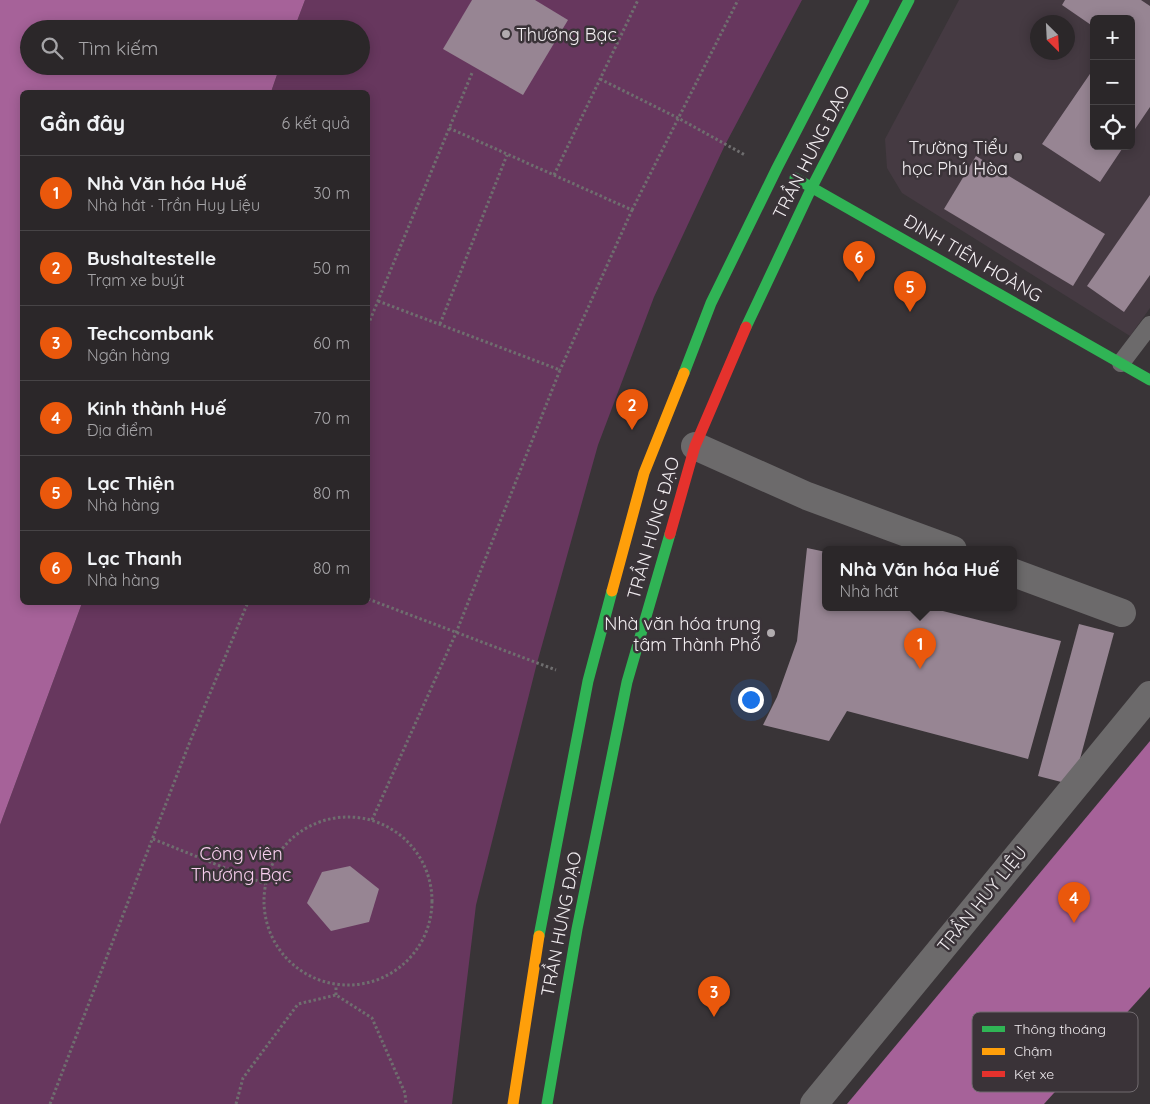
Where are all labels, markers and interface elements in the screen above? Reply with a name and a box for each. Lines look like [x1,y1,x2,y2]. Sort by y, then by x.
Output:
north arrow [1030,15,1075,60]
map controls [1090,15,1135,150]
button: + [1090,15,1135,60]
search box [20,20,370,75]
place label: Thương Bạc [516,23,617,46]
marker: Thương Bạc [500,28,512,40]
icon: search [38,34,66,62]
text: Tìm kiếm [78,36,158,60]
button: − [1090,60,1135,105]
street label: TRẦN HƯNG ĐẠO [766,81,855,223]
button: locate [1090,105,1135,150]
text: Gần đây [40,110,125,136]
text: 6 kết quả [281,113,350,133]
place label: Trường Tiểu học Phú Hòa [902,136,1008,180]
marker: Trường Tiểu học Phú Hòa [1012,151,1024,163]
text: Nhà Văn hóa Huế [87,171,247,195]
text: 1 [53,183,59,203]
text: 30 m [313,183,350,203]
text: Nhà hát · Trần Huy Liệu [87,195,260,215]
street label: ĐINH TIÊN HOÀNG [900,209,1046,307]
pin: 6 [843,241,875,282]
text: Bushaltestelle [87,246,216,270]
text: 2 [51,258,61,278]
text: 50 m [313,258,350,278]
text: Trạm xe buýt [87,270,185,290]
pin: 5 [894,271,926,312]
text: Techcombank [87,321,214,345]
text: 3 [52,333,60,353]
text: 60 m [313,333,350,353]
text: Ngân hàng [87,345,170,365]
pin: 2 [616,389,648,430]
text: Kinh thành Huế [87,396,226,420]
text: 4 [51,408,61,428]
text: 70 m [313,408,350,428]
text: Địa điểm [87,420,153,440]
street label: TRẦN HƯNG ĐẠO [621,454,684,602]
text: Lạc Thiện [87,471,175,495]
text: 5 [51,483,61,503]
text: 80 m [313,483,350,503]
text: Nhà hàng [87,495,160,515]
text: Lạc Thanh [87,546,182,570]
popup [822,546,1017,611]
text: Nhà Văn hóa Huế [840,557,999,581]
text: 6 [52,558,60,578]
text: 80 m [313,558,350,578]
text: Nhà hàng [87,570,160,590]
text: Nhà hát [840,581,899,601]
place label: Nhà văn hóa trung tâm Thành Phố [604,612,761,656]
marker: Nhà văn hóa trung tâm Thành Phố [765,627,777,639]
pin: 1 [904,628,936,669]
your location [738,687,764,713]
street label: TRẦN HUY LIỆU [931,840,1032,957]
park label: Công viên Thương Bạc [191,842,291,886]
street label: TRẦN HƯNG ĐẠO [535,849,586,998]
pin: 4 [1058,882,1090,923]
pin: 3 [698,976,730,1017]
legend [972,1012,1138,1092]
text: Thông thoáng [1014,1020,1106,1038]
text: Chậm [1014,1042,1052,1060]
text: Kẹt xe [1014,1065,1054,1083]

